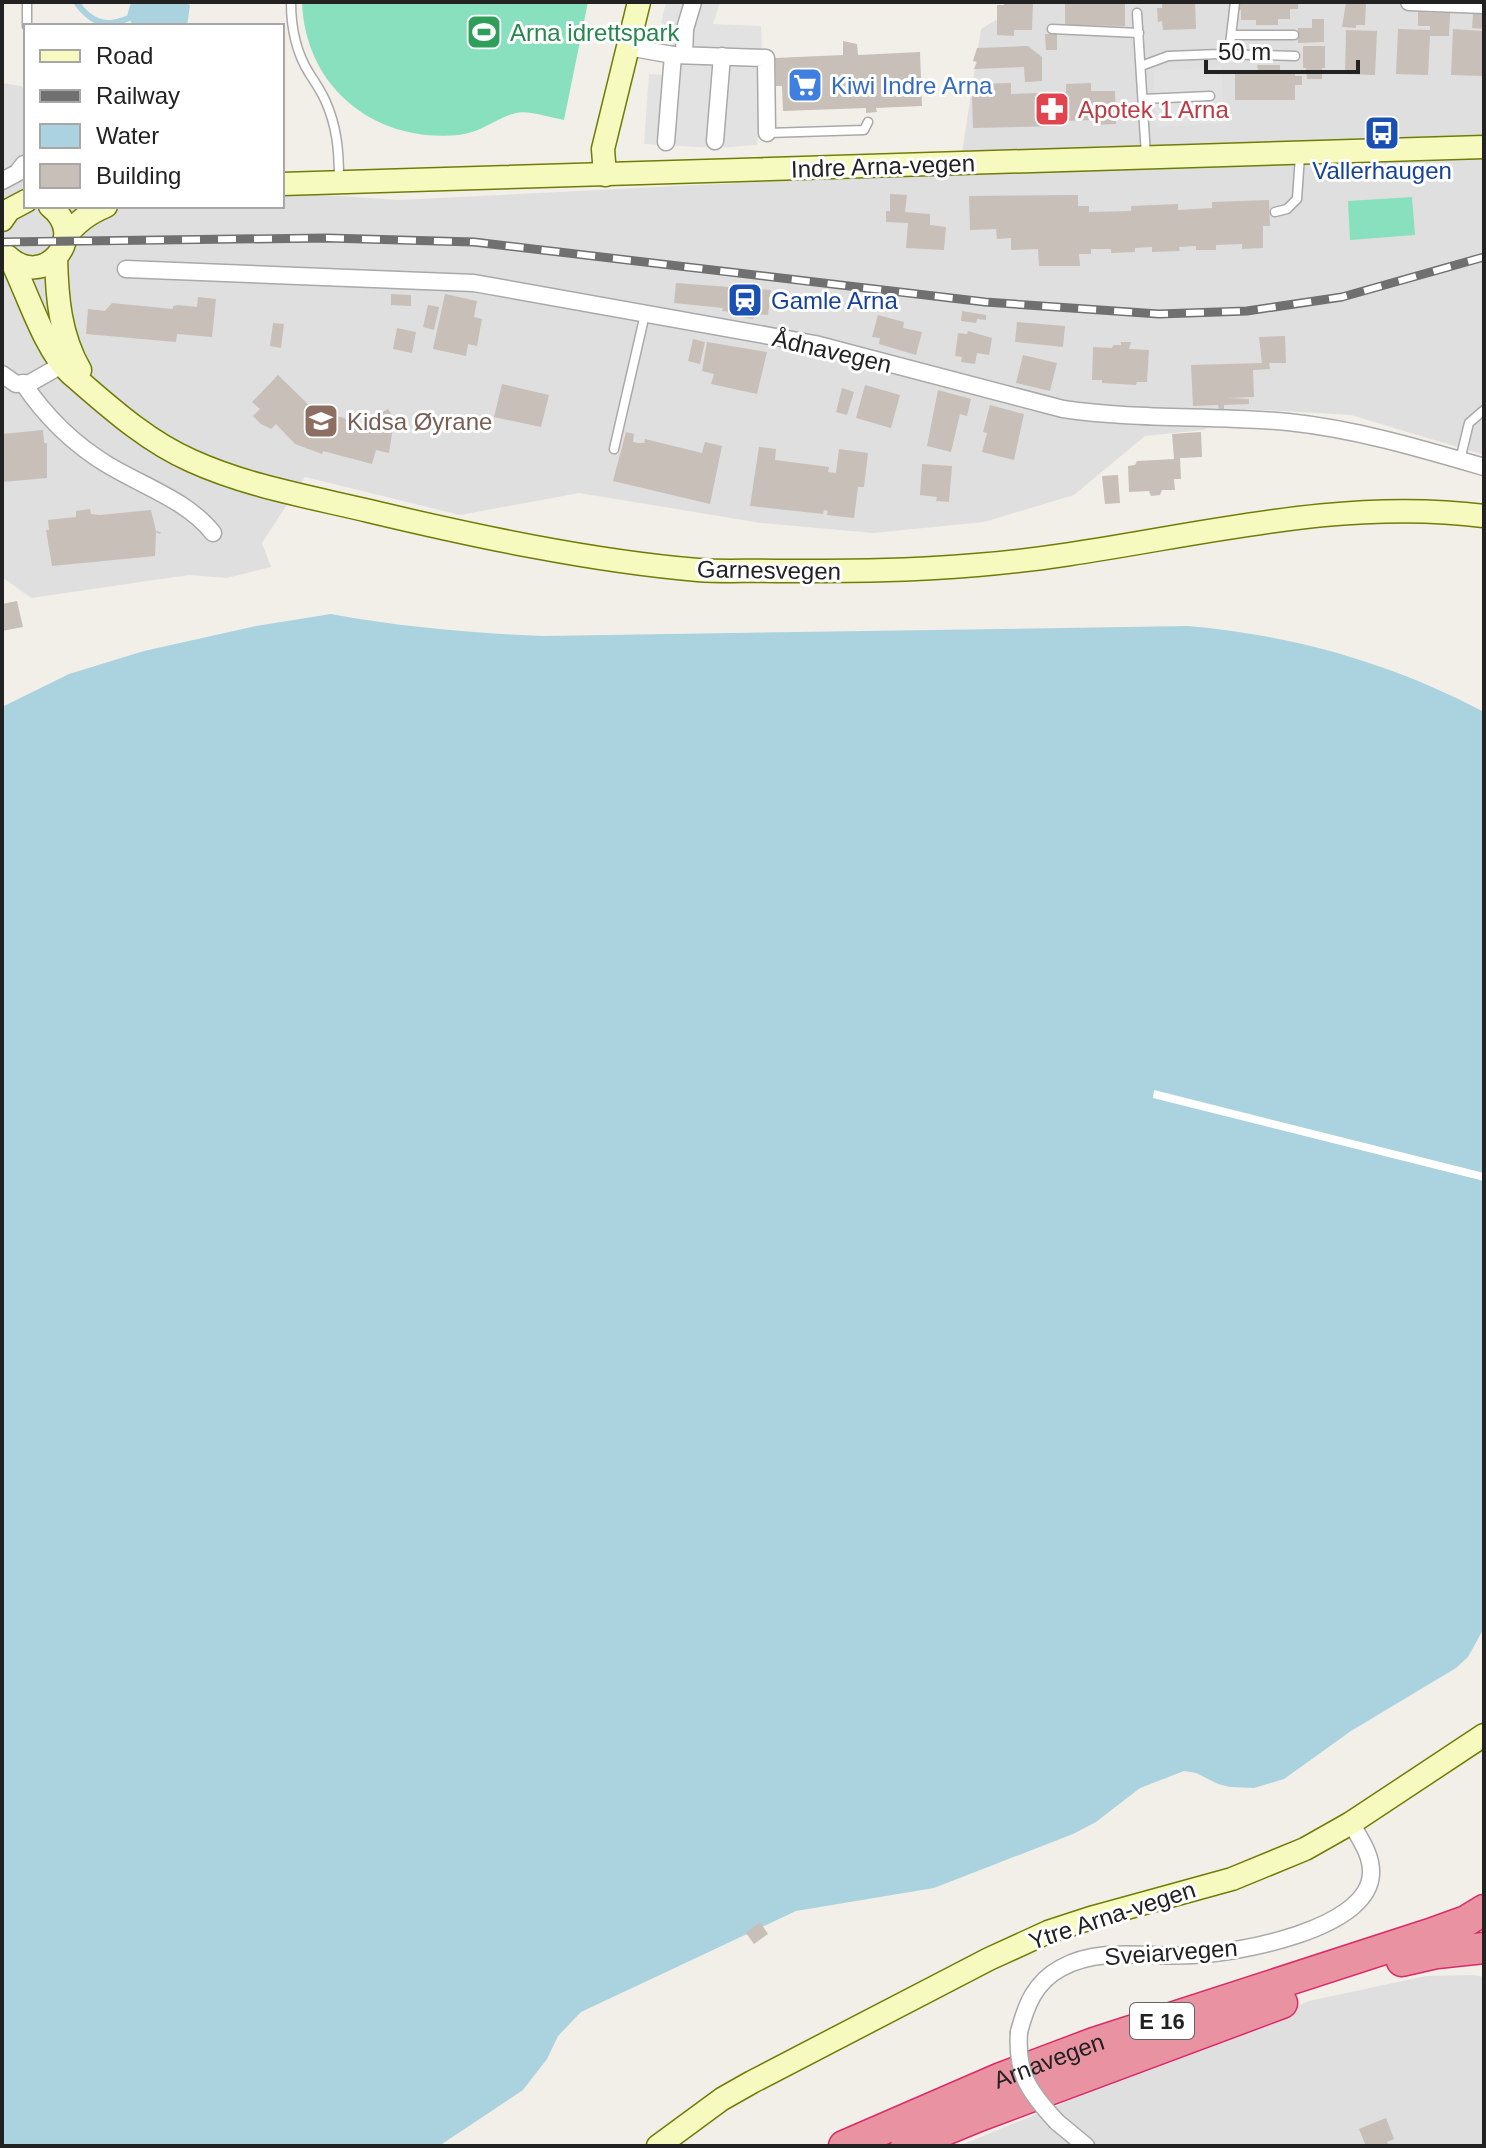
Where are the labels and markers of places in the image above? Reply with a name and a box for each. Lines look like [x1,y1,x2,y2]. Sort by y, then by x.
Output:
sports icon: Arna idrettspark [465,13,503,51]
place label: Arna idrettspark [510,19,680,46]
supermarket icon: Kiwi Indre Arna [786,66,824,104]
place label: Kiwi Indre Arna [831,72,993,99]
pharmacy icon: Apotek 1 Arna [1033,90,1071,128]
place label: Apotek 1 Arna [1078,96,1229,123]
bus stop icon: Vallerhaugen [1363,114,1401,152]
place label: Vallerhaugen [1312,157,1452,184]
station icon: Gamle Arna [726,281,764,319]
place label: Gamle Arna [771,287,898,314]
school or university icon: Kidsa Øyrane [302,402,340,440]
place label: Kidsa Øyrane [347,408,492,435]

